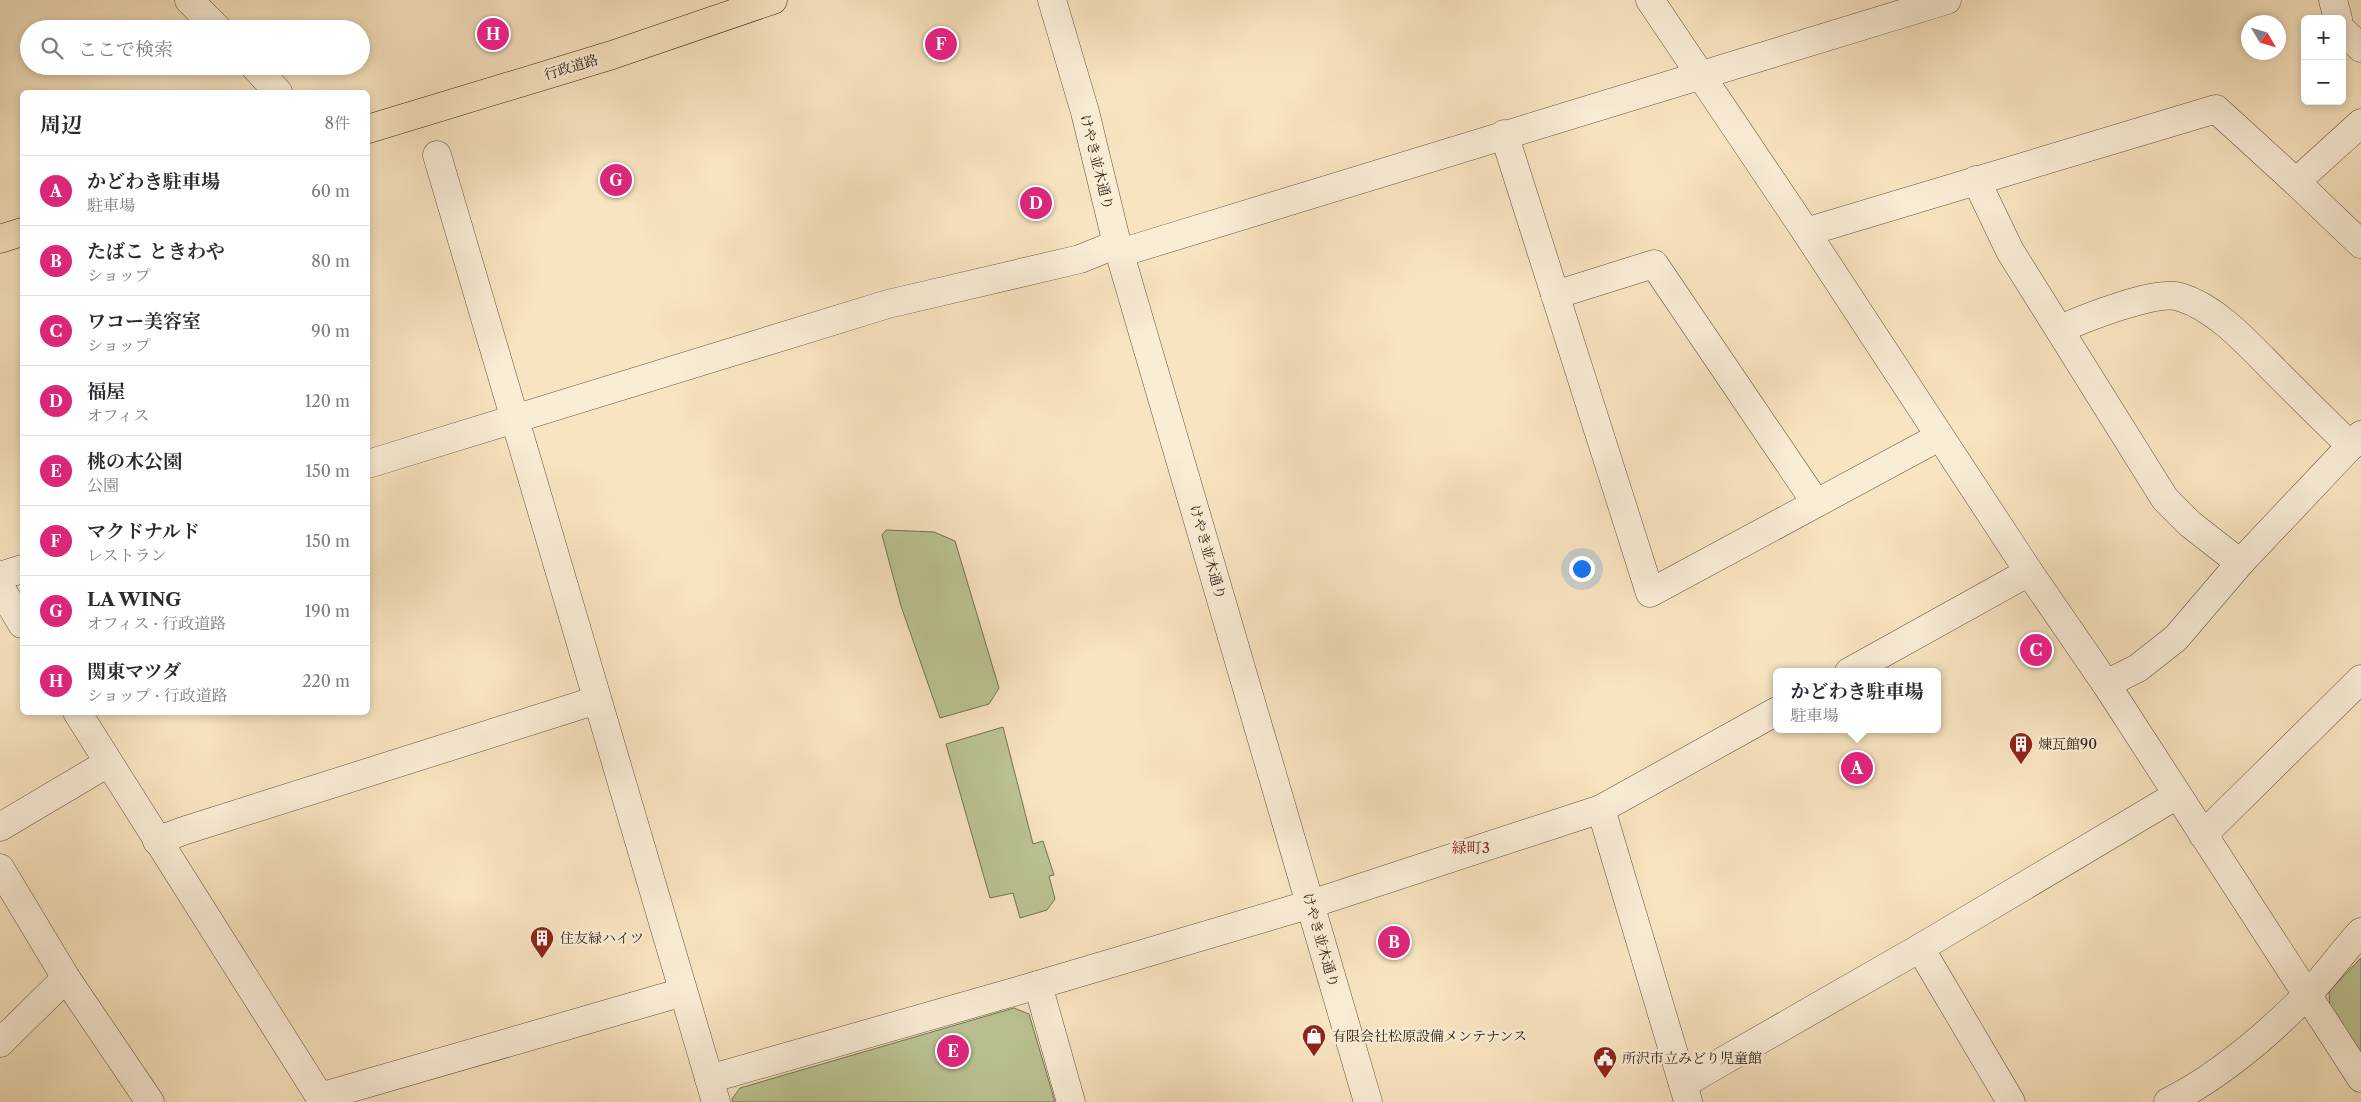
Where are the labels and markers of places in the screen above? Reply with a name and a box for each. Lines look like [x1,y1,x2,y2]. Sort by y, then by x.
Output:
pin: H [477,15,509,53]
pin: F [925,25,957,63]
pin: G [600,161,632,199]
pin: D [1020,184,1052,222]
pin: C [2020,631,2052,669]
building icon: 煉瓦館90 [2008,731,2034,765]
place label: 煉瓦館90 [2038,735,2097,753]
pin: A [1841,749,1873,787]
pin: B [1378,923,1410,961]
building icon: 住友緑ハイツ [529,925,555,959]
place label: 住友緑ハイツ [560,929,644,947]
shop icon: 有限会社松原設備メンテナンス [1301,1023,1327,1057]
place label: 有限会社松原設備メンテナンス [1332,1027,1527,1045]
pin: E [937,1032,969,1070]
public building icon: 所沢市立みどり児童館 [1592,1045,1618,1079]
place label: 所沢市立みどり児童館 [1622,1049,1762,1067]

